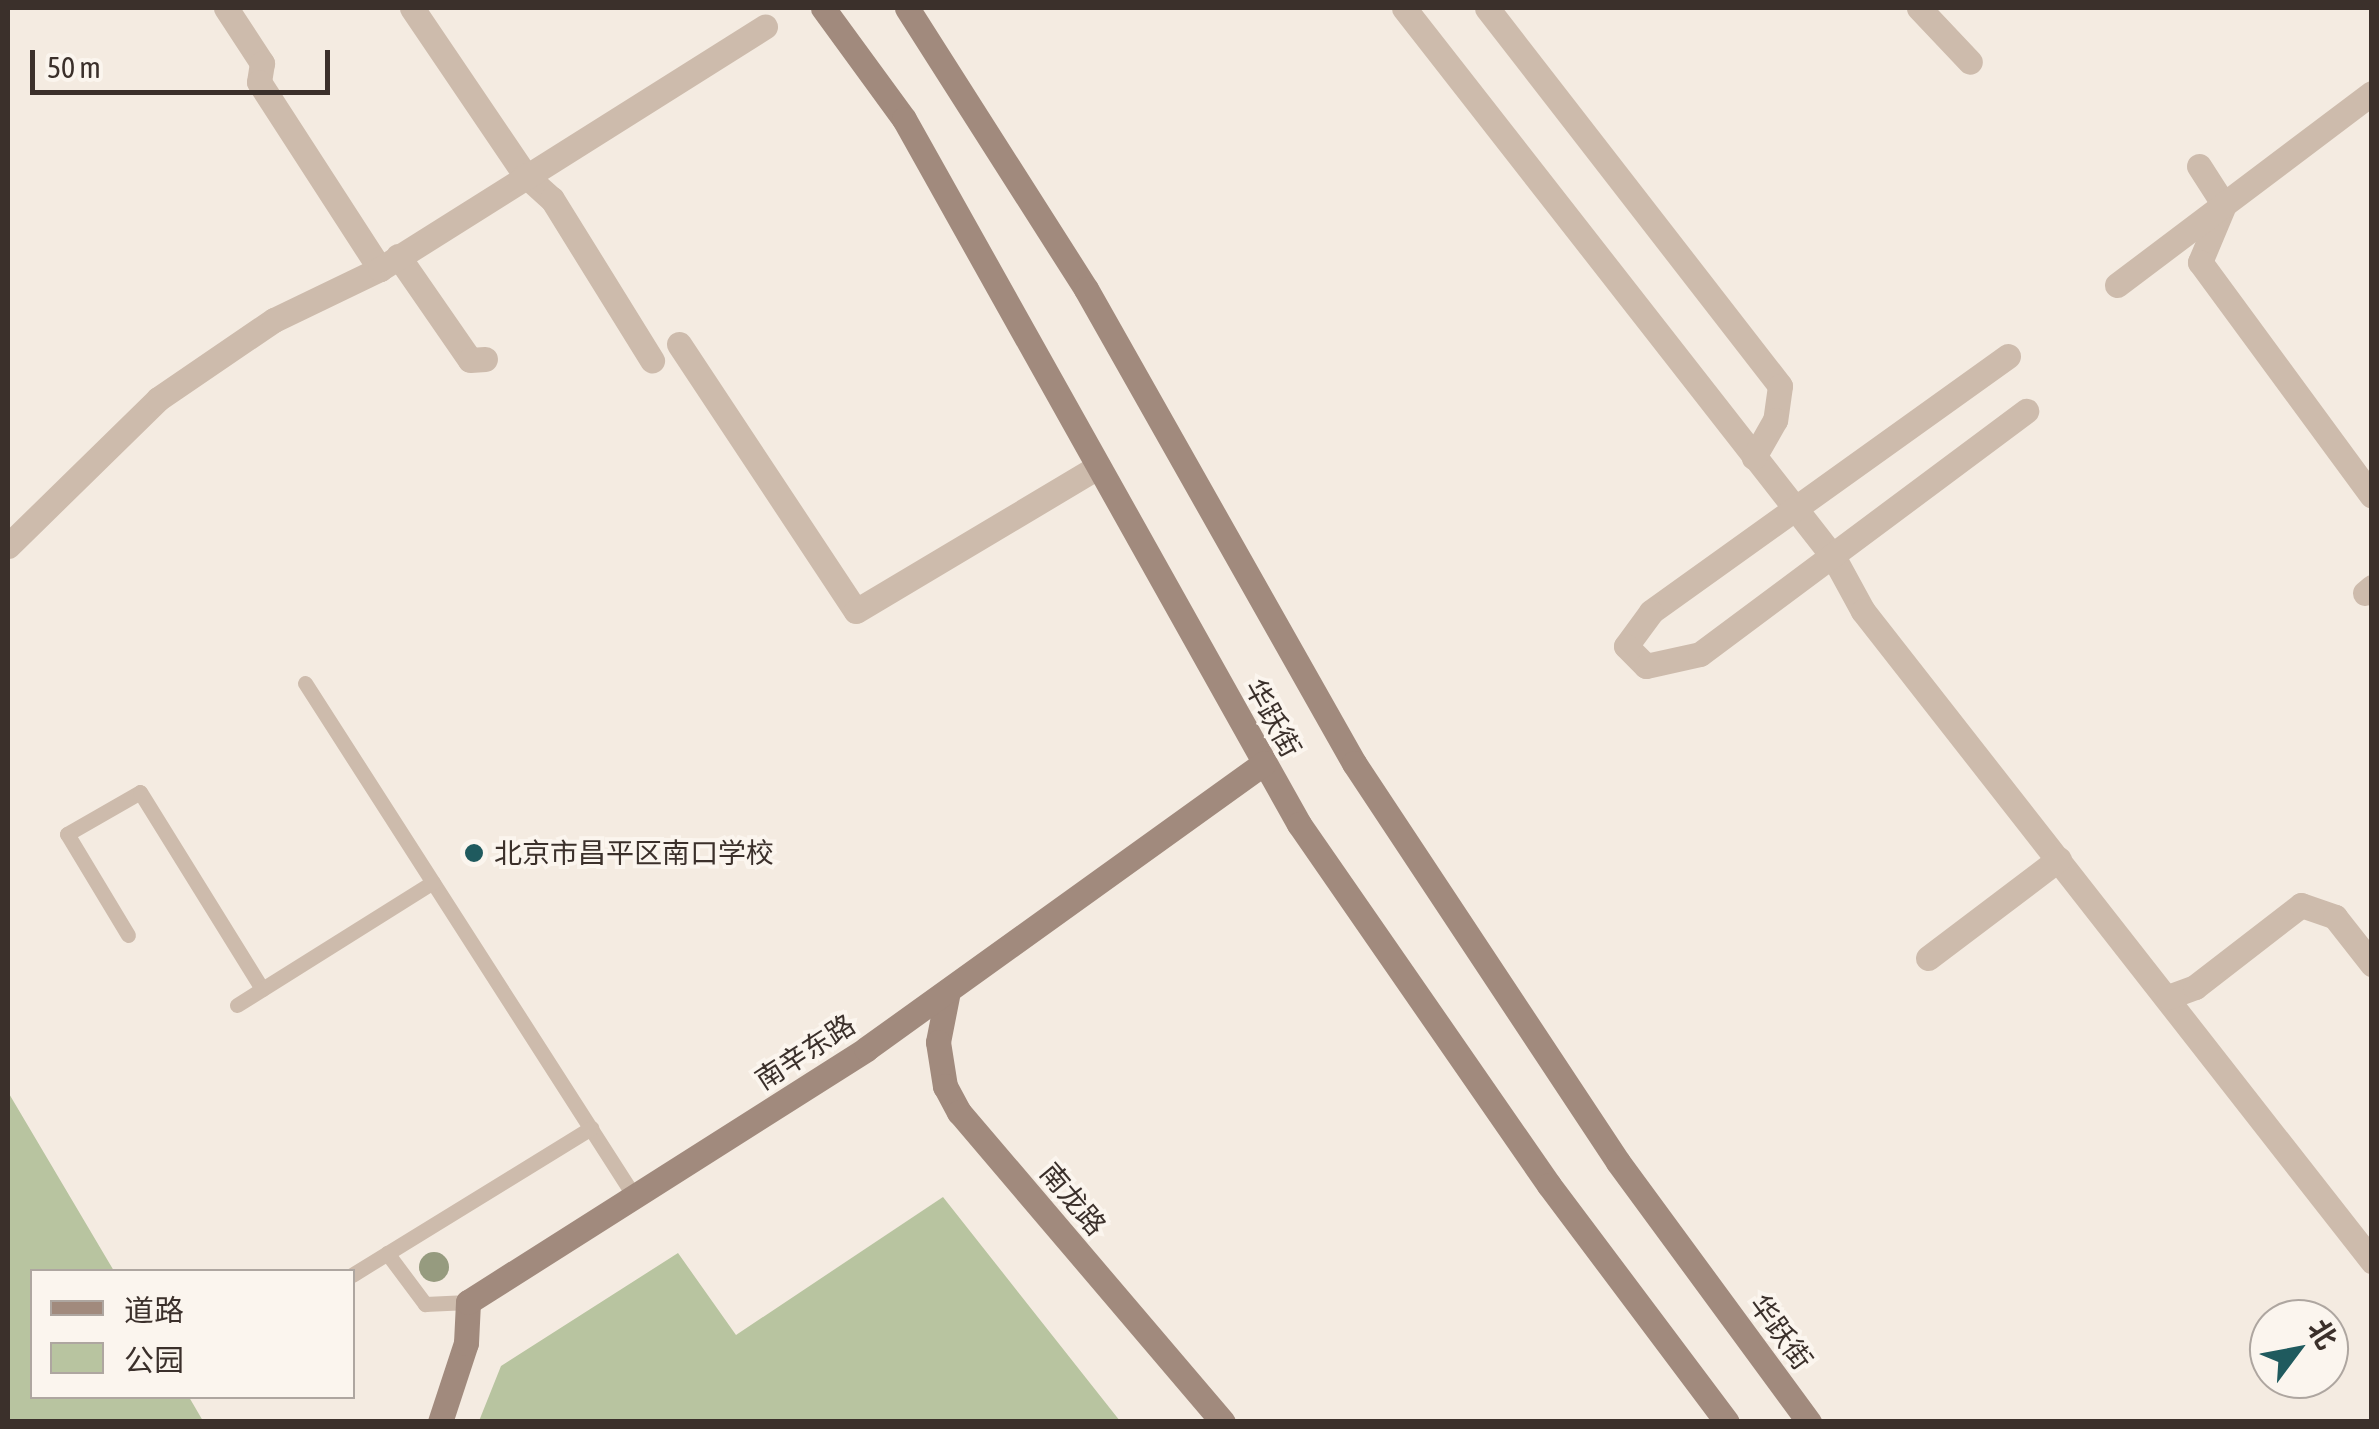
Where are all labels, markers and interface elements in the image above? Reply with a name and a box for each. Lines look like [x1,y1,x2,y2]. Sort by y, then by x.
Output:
scale bar [35,30,335,92]
text: 50 m [47,50,101,84]
street label: 华跃街 [1238,673,1308,763]
place label: 北京市昌平区南口学校 [494,836,774,870]
marker: 北京市昌平区南口学校 [463,842,485,864]
street label: 南辛东路 [749,1007,861,1097]
street label: 南龙路 [1033,1156,1113,1242]
legend [30,1269,355,1399]
street label: 华跃街 [1743,1288,1819,1376]
text: 道路 [124,1293,184,1327]
north arrow [2249,1299,2349,1399]
text: 北 [2302,1314,2344,1355]
text: 公园 [124,1343,184,1377]

